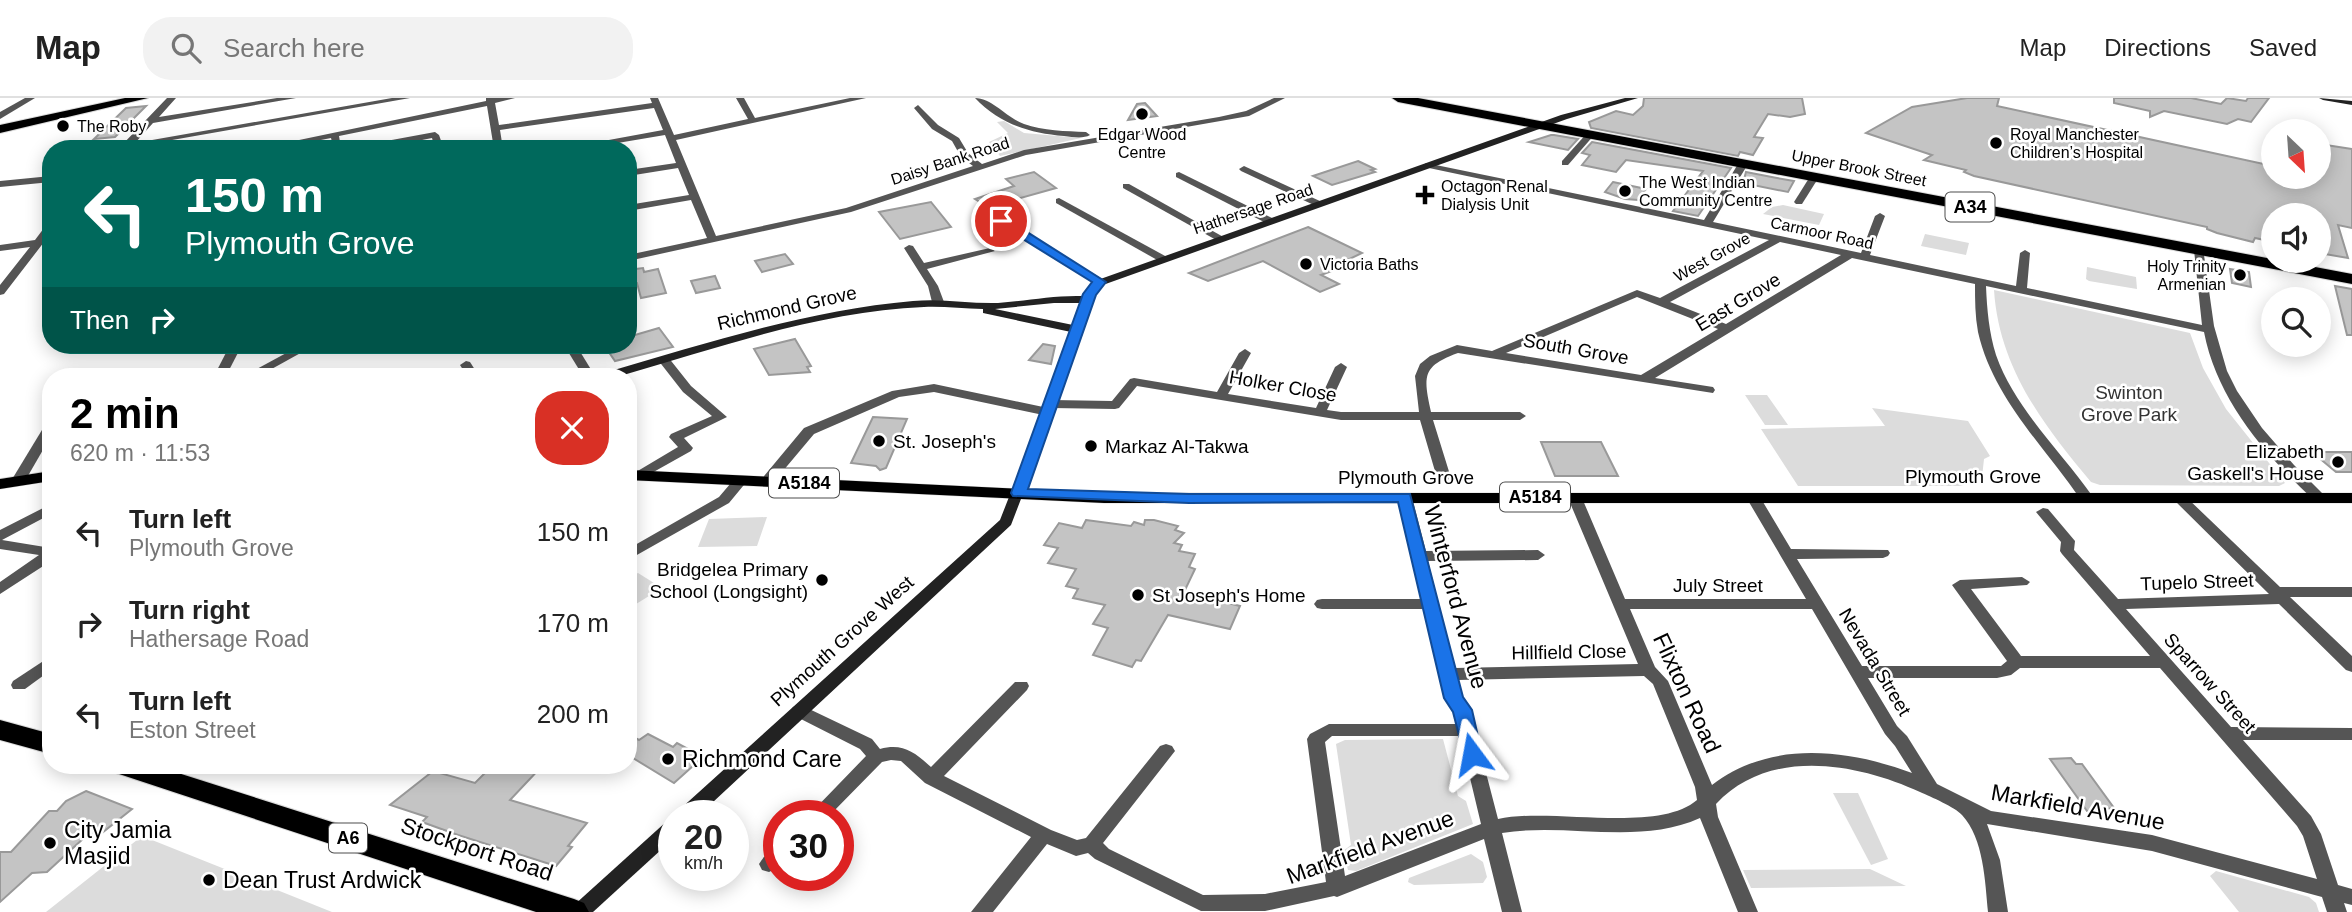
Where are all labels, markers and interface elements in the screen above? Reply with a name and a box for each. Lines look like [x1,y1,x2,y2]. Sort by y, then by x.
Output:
search box [143,17,633,80]
text: Map [35,29,101,66]
icon: search [167,29,205,67]
text: Search here [223,33,365,63]
text: Map [2020,34,2066,61]
text: Directions [2104,34,2211,61]
text: Saved [2249,34,2317,61]
marker: Edgar Wood Centre [1134,106,1150,122]
marker: The Roby [55,118,71,134]
place label: The Roby [77,118,146,135]
north arrow [2261,119,2331,189]
map controls [2261,119,2331,357]
place label: Edgar Wood Centre [1098,126,1186,161]
place label: Royal Manchester Children’s Hospital [2010,126,2143,161]
street label: Daisy Bank Road [889,134,1011,188]
marker: Royal Manchester Children’s Hospital [1988,135,2004,151]
street label: Upper Brook Street [1790,147,1928,190]
icon: left [70,168,161,259]
text: 150 m [185,168,324,222]
place label: The West Indian Community Centre [1639,174,1772,209]
place label: Octagon Renal Dialysis Unit [1441,178,1548,213]
street label: Hathersage Road [1191,181,1315,237]
marker: The West Indian Community Centre [1617,183,1633,199]
marker: Octagon Renal Dialysis Unit [1415,185,1435,205]
pin [971,191,1031,251]
road number: A34 [1946,192,1994,222]
icon: arrive [982,202,1020,240]
button: sound [2261,203,2331,273]
street label: Carmoor Road [1769,214,1875,252]
text: Plymouth Grove [185,225,414,261]
street label: West Grove [1671,229,1753,285]
marker: Victoria Baths [1298,256,1314,272]
place label: Victoria Baths [1320,256,1418,273]
place label: Holy Trinity Armenian [2147,258,2226,293]
marker: Holy Trinity Armenian [2232,267,2248,283]
street label: East Grove [1692,269,1784,335]
street label: Richmond Grove [715,282,859,334]
button: search [2261,287,2331,357]
icon: right [143,301,181,339]
text: Then [70,305,129,335]
street label: South Grove [1522,329,1630,369]
street label: Holker Close [1228,366,1338,406]
park label: Swinton Grove Park [2081,382,2178,425]
text: 2 min [70,390,180,437]
button: close [535,391,609,465]
place label: St. Joseph's [893,431,996,452]
marker: St. Joseph's [871,433,887,449]
place label: Markaz Al-Takwa [1105,436,1249,457]
marker: Markaz Al-Takwa [1083,438,1099,454]
text: 620 m · 11:53 [70,440,210,466]
place label: Elizabeth Gaskell's House [2187,441,2324,484]
marker: Elizabeth Gaskell's House [2330,454,2346,470]
street label: Plymouth Grove [1905,466,2041,487]
street label: Plymouth Grove [1338,467,1474,488]
road number: A5184 [769,468,839,498]
road number: A5184 [1500,482,1570,512]
street label: Winterford Avenue [1419,502,1493,692]
text: Turn left [129,504,231,534]
icon: left [70,514,108,552]
text: 150 m [537,517,609,547]
text: Plymouth Grove [129,535,294,561]
place label: Bridgelea Primary School (Longsight) [650,559,808,602]
street label: Tupelo Street [2140,570,2255,594]
street label: Plymouth Grove West [766,571,918,711]
marker: Bridgelea Primary School (Longsight) [814,572,830,588]
street label: July Street [1673,575,1764,596]
place label: St Joseph's Home [1152,585,1306,606]
marker: St Joseph's Home [1130,587,1146,603]
text: Turn right [129,595,250,625]
icon: right [70,605,108,643]
street label: Nevada Street [1835,605,1916,720]
text: 170 m [537,608,609,638]
text: Hathersage Road [129,626,309,652]
street label: Flixton Road [1648,629,1726,757]
street label: Sparrow Street [2160,629,2261,738]
street label: Hillfield Close [1511,640,1627,664]
text: Turn left [129,686,231,716]
icon: left [70,696,108,734]
text: 200 m [537,699,609,729]
text: Eston Street [129,717,256,743]
position arrow [1435,717,1509,791]
place label: Richmond Care [682,746,842,772]
marker: Richmond Care [660,751,676,767]
street label: Markfield Avenue [1989,779,2167,835]
speed limit sign: 30 [763,800,854,891]
street label: Markfield Avenue [1283,805,1457,889]
street label: Stockport Road [398,812,556,886]
place label: City Jamia Masjid [64,817,172,869]
text: 20 [684,817,723,856]
road number: A6 [329,824,367,852]
marker: City Jamia Masjid [42,835,58,851]
text: km/h [684,853,723,873]
place label: Dean Trust Ardwick [223,867,422,893]
marker: Dean Trust Ardwick [201,872,217,888]

